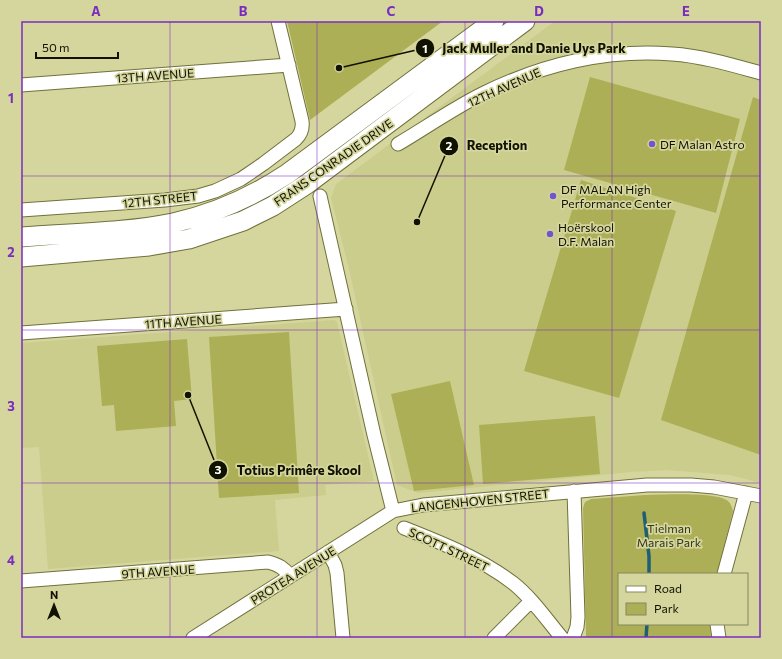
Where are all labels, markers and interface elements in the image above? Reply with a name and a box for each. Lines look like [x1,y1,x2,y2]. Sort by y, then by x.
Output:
text: A [91,3,101,19]
text: B [239,3,248,19]
text: C [387,3,396,19]
text: D [534,3,544,19]
text: E [682,3,690,19]
scale bar [36,34,118,60]
callout: Jack Muller and Danie Uys Park [415,36,634,61]
text: 50 m [42,40,70,54]
text: Jack Muller and Danie Uys Park [442,40,626,56]
text: 1 [422,41,428,55]
street label: 13TH AVENUE [115,65,195,85]
street label: 12TH AVENUE [465,65,543,109]
text: 1 [8,90,14,106]
street label: FRANS CONRADIE DRIVE [271,115,395,209]
callout: Reception [439,133,536,158]
text: Reception [467,137,527,153]
place label: DF Malan Astro [660,137,745,151]
text: 2 [446,138,453,152]
marker: DF Malan Astro [647,139,657,149]
place label: DF MALAN High Performance Center [561,182,672,210]
street label: 12TH STREET [122,188,198,210]
marker: DF MALAN High Performance Center [548,191,558,201]
place label: Hoërskool D.F. Malan [558,220,614,248]
marker: Hoërskool D.F. Malan [545,229,555,239]
text: 2 [7,244,15,260]
street label: 11TH AVENUE [144,311,222,331]
text: 3 [7,398,15,414]
callout: Totius Primêre Skool [208,458,369,483]
text: 3 [215,462,222,476]
text: Totius Primêre Skool [237,462,361,478]
street label: LANGENHOVEN STREET [410,486,550,514]
park label: Tielman Marais Park [637,521,702,549]
street label: SCOTT STREET [407,524,492,574]
street label: PROTEA AVENUE [248,543,338,607]
text: 4 [7,552,15,568]
street label: 9TH AVENUE [121,561,195,581]
legend [618,573,748,625]
text: Road [654,581,682,595]
north arrow [34,585,74,625]
text: N [50,588,58,601]
text: Park [654,601,680,615]

